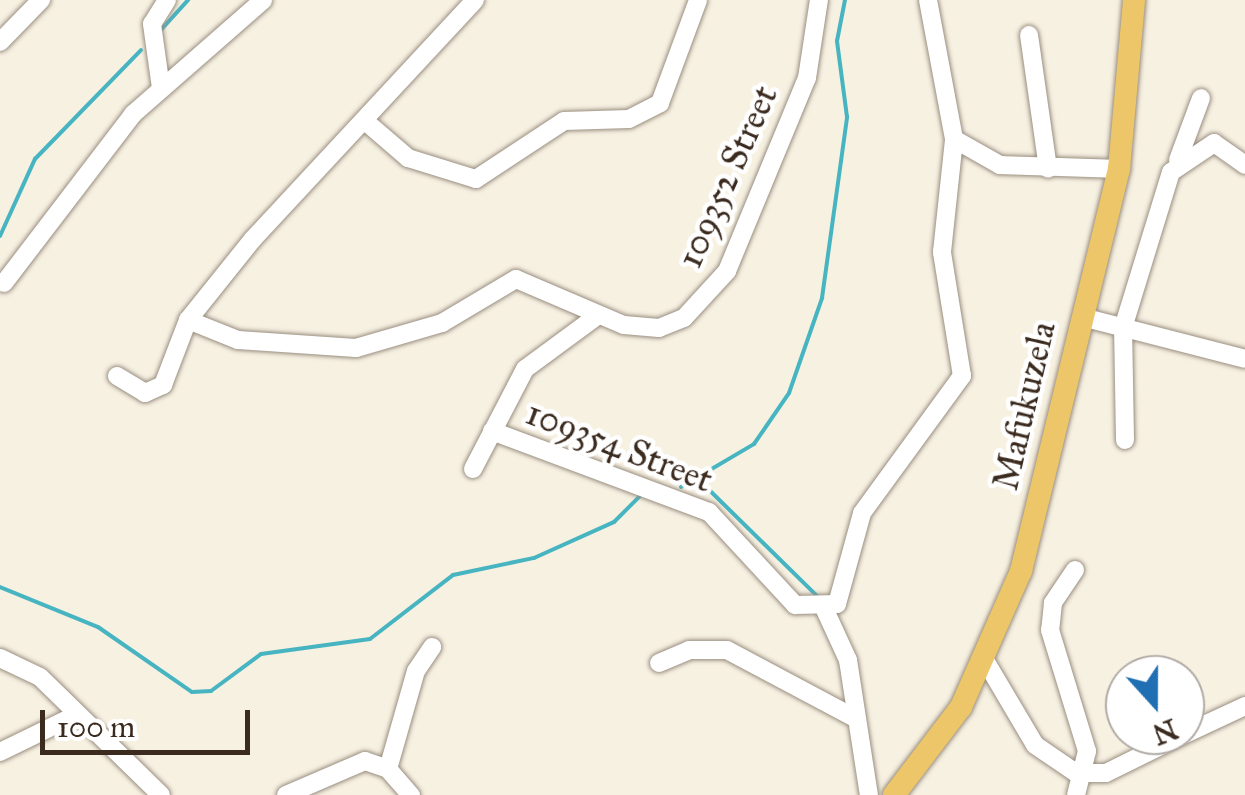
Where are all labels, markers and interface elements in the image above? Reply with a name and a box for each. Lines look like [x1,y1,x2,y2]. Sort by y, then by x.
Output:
street label: 109352 Street [669,79,787,275]
street label: Mafukuzela [985,318,1065,494]
street label: 109354 Street [520,392,718,502]
north arrow [1105,655,1205,755]
scale bar [45,690,255,752]
text: 100 m [57,709,135,745]
text: N [1148,711,1183,752]

